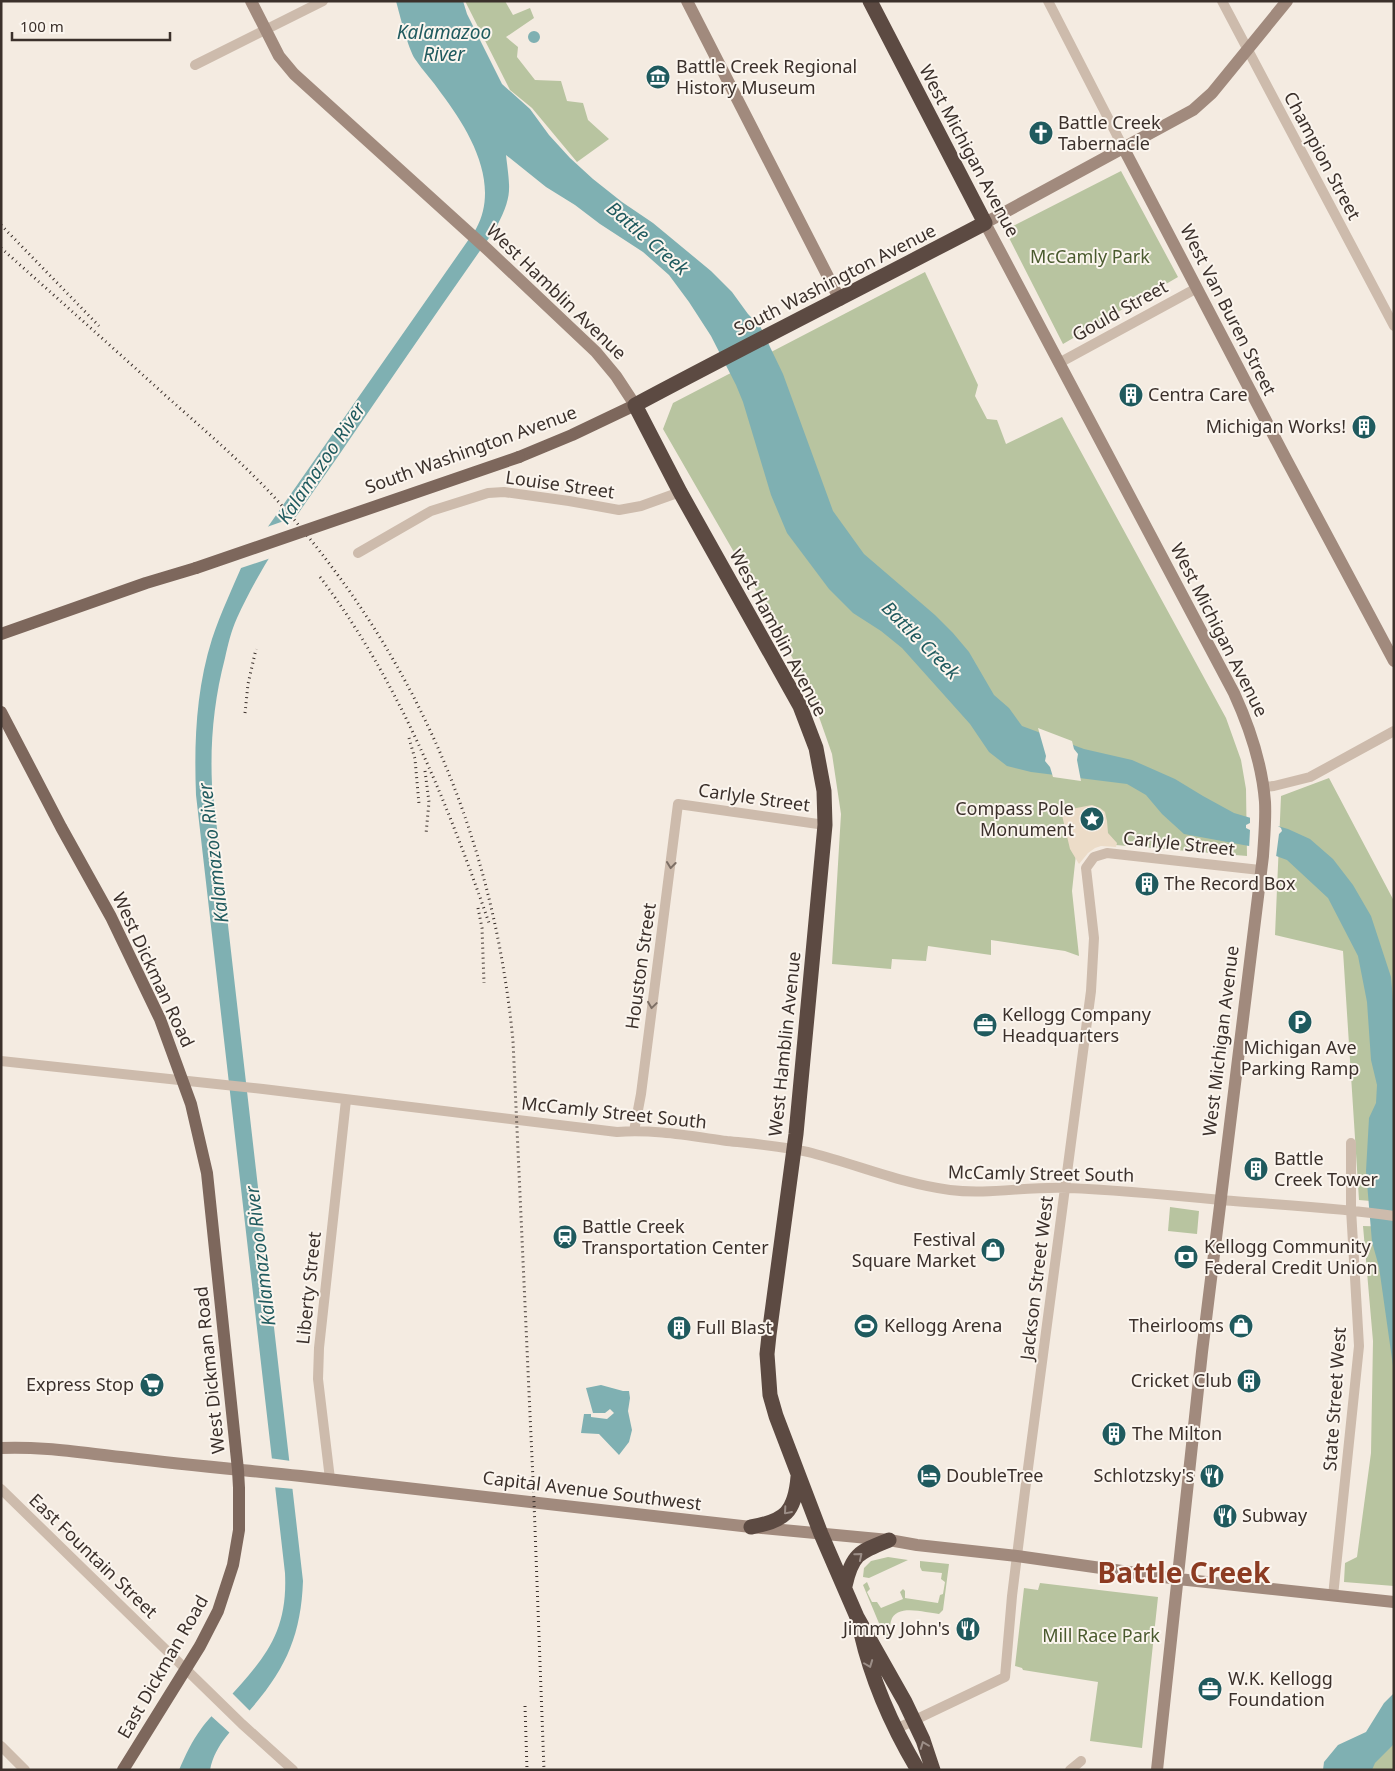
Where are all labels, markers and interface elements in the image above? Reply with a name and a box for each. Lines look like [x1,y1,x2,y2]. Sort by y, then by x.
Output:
scale bar [12,10,170,42]
text: 100 m [20,16,64,36]
water label: Kalamazoo River [397,19,491,67]
place label: Battle Creek Regional History Museum [676,54,857,99]
street label: West Michigan Avenue [914,60,1026,241]
museum icon: Battle Creek Regional History Museum [645,64,671,90]
street label: Champion Street [1279,87,1367,224]
place label: Battle Creek Tabernacle [1058,110,1161,155]
church icon: Battle Creek Tabernacle [1028,120,1054,146]
water label: Battle Creek [601,195,695,281]
street label: West Hamblin Avenue [481,218,632,365]
street label: South Washington Avenue [729,218,940,341]
street label: West Van Buren Street [1175,220,1283,400]
park label: McCamly Park [1030,244,1150,268]
street label: Gould Street [1067,274,1172,346]
building icon: Centra Care [1118,382,1144,408]
place label: Centra Care [1148,382,1248,406]
water label: Kalamazoo River [271,396,372,529]
street label: South Washington Avenue [361,400,580,499]
place label: Michigan Works! [1206,414,1346,438]
building icon: Michigan Works! [1351,414,1377,440]
street label: Louise Street [504,464,617,504]
street label: West Michigan Avenue [1166,539,1274,720]
street label: West Hamblin Avenue [725,545,833,720]
water label: Battle Creek [876,595,966,685]
street label: Carlyle Street [697,777,812,817]
water label: Kalamazoo River [191,780,234,925]
place label: Compass Pole Monument [955,796,1074,841]
place icon: Compass Pole Monument [1079,806,1105,832]
street label: Carlyle Street [1122,825,1237,861]
one-way arrow [666,861,676,870]
building icon: The Record Box [1134,871,1160,897]
place label: The Record Box [1164,871,1296,895]
street label: West Dickman Road [107,888,200,1051]
street label: Houston Street [619,901,661,1031]
street label: West Michigan Avenue [1196,944,1244,1138]
street label: West Hamblin Avenue [762,950,806,1138]
one-way arrow [647,1002,658,1010]
place label: Kellogg Company Headquarters [1002,1002,1152,1047]
parking icon: Michigan Ave Parking Ramp [1287,1009,1313,1035]
office icon: Kellogg Company Headquarters [972,1012,998,1038]
place label: Michigan Ave Parking Ramp [1241,1035,1359,1080]
street label: McCamly Street South [520,1090,708,1134]
place label: Battle Creek Tower [1274,1146,1379,1191]
building icon: Battle Creek Tower [1243,1156,1269,1182]
street label: McCamly Street South [948,1159,1134,1187]
water label: Kalamazoo River [238,1183,281,1328]
street label: Jackson Street West [1014,1194,1058,1363]
place label: Battle Creek Transportation Center [582,1214,769,1259]
station icon: Battle Creek Transportation Center [552,1224,578,1250]
place label: Festival Square Market [852,1227,976,1272]
street label: Liberty Street [290,1230,326,1346]
place label: Kellogg Community Federal Credit Union [1204,1234,1378,1279]
shop icon: Festival Square Market [980,1237,1006,1263]
bank icon: Kellogg Community Federal Credit Union [1173,1244,1199,1270]
street label: West Dickman Road [188,1285,230,1455]
sports icon: Kellogg Arena [853,1313,879,1339]
place label: Kellogg Arena [884,1313,1002,1337]
place label: Theirlooms [1129,1313,1224,1337]
shop icon: Theirlooms [1228,1313,1254,1339]
building icon: Full Blast [666,1315,692,1341]
place label: Full Blast [696,1315,772,1339]
street label: State Street West [1317,1326,1351,1472]
place label: Cricket Club [1131,1368,1232,1392]
building icon: Cricket Club [1236,1368,1262,1394]
place label: Express Stop [26,1372,134,1396]
supermarket icon: Express Stop [139,1372,165,1398]
building icon: The Milton [1101,1421,1127,1447]
place label: The Milton [1132,1421,1222,1445]
hotel icon: DoubleTree [916,1463,942,1489]
place label: DoubleTree [946,1463,1044,1487]
place label: Schlotzsky's [1094,1463,1194,1487]
restaurant icon: Schlotzsky's [1199,1463,1225,1489]
street label: Capital Avenue Southwest [482,1465,703,1515]
street label: East Fountain Street [24,1488,163,1623]
restaurant icon: Subway [1212,1503,1238,1529]
place label: Subway [1242,1503,1308,1527]
one-way arrow [784,1505,793,1514]
one-way arrow [853,1553,862,1562]
district label: Battle Creek [1098,1553,1271,1591]
street label: East Dickman Road [111,1590,213,1743]
place label: Jimmy John's [841,1616,950,1640]
restaurant icon: Jimmy John's [955,1616,981,1642]
park label: Mill Race Park [1042,1623,1160,1647]
one-way arrow [863,1659,873,1668]
place label: W.K. Kellogg Foundation [1228,1666,1333,1711]
office icon: W.K. Kellogg Foundation [1197,1676,1223,1702]
one-way arrow [920,1741,930,1750]

